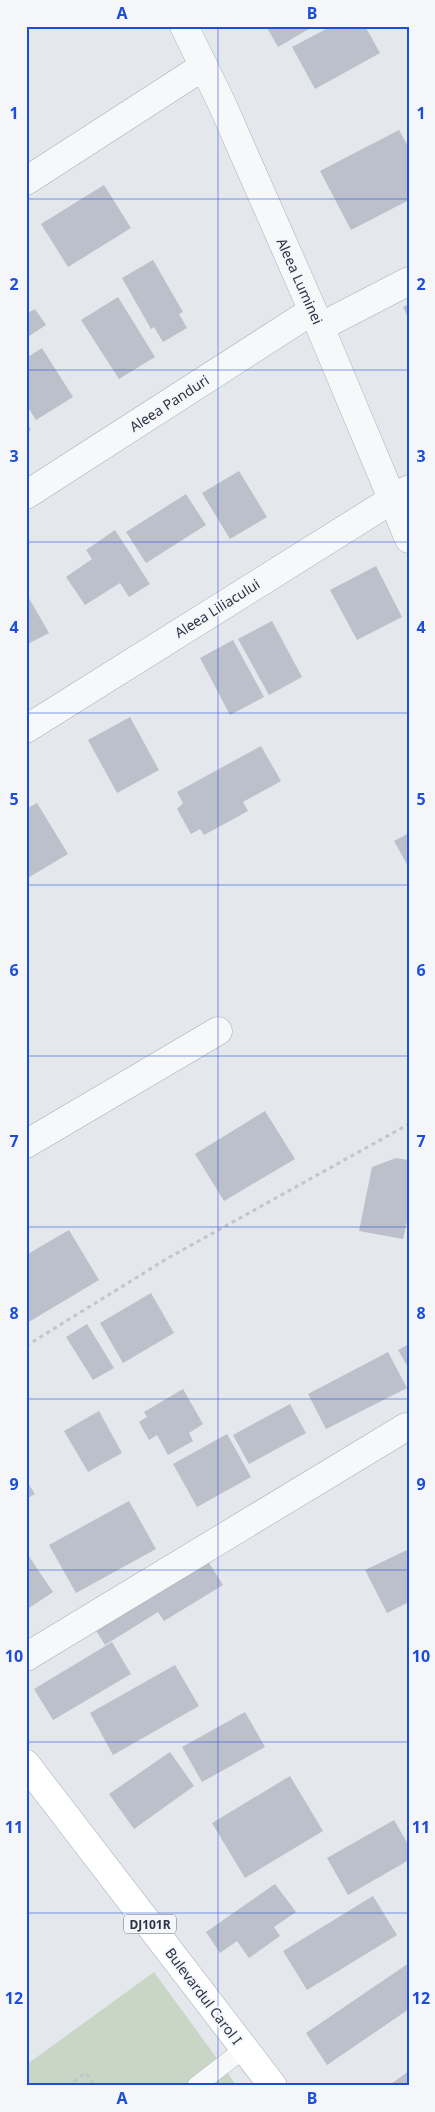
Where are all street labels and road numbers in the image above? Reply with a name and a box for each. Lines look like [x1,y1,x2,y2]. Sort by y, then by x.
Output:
street label: Aleea Luminei [272,235,328,327]
street label: Aleea Panduri [125,370,213,436]
street label: Aleea Liliacului [171,574,263,642]
road number: DJ101R [124,1915,176,1934]
street label: Bulevardul Carol I [161,1944,247,2048]

